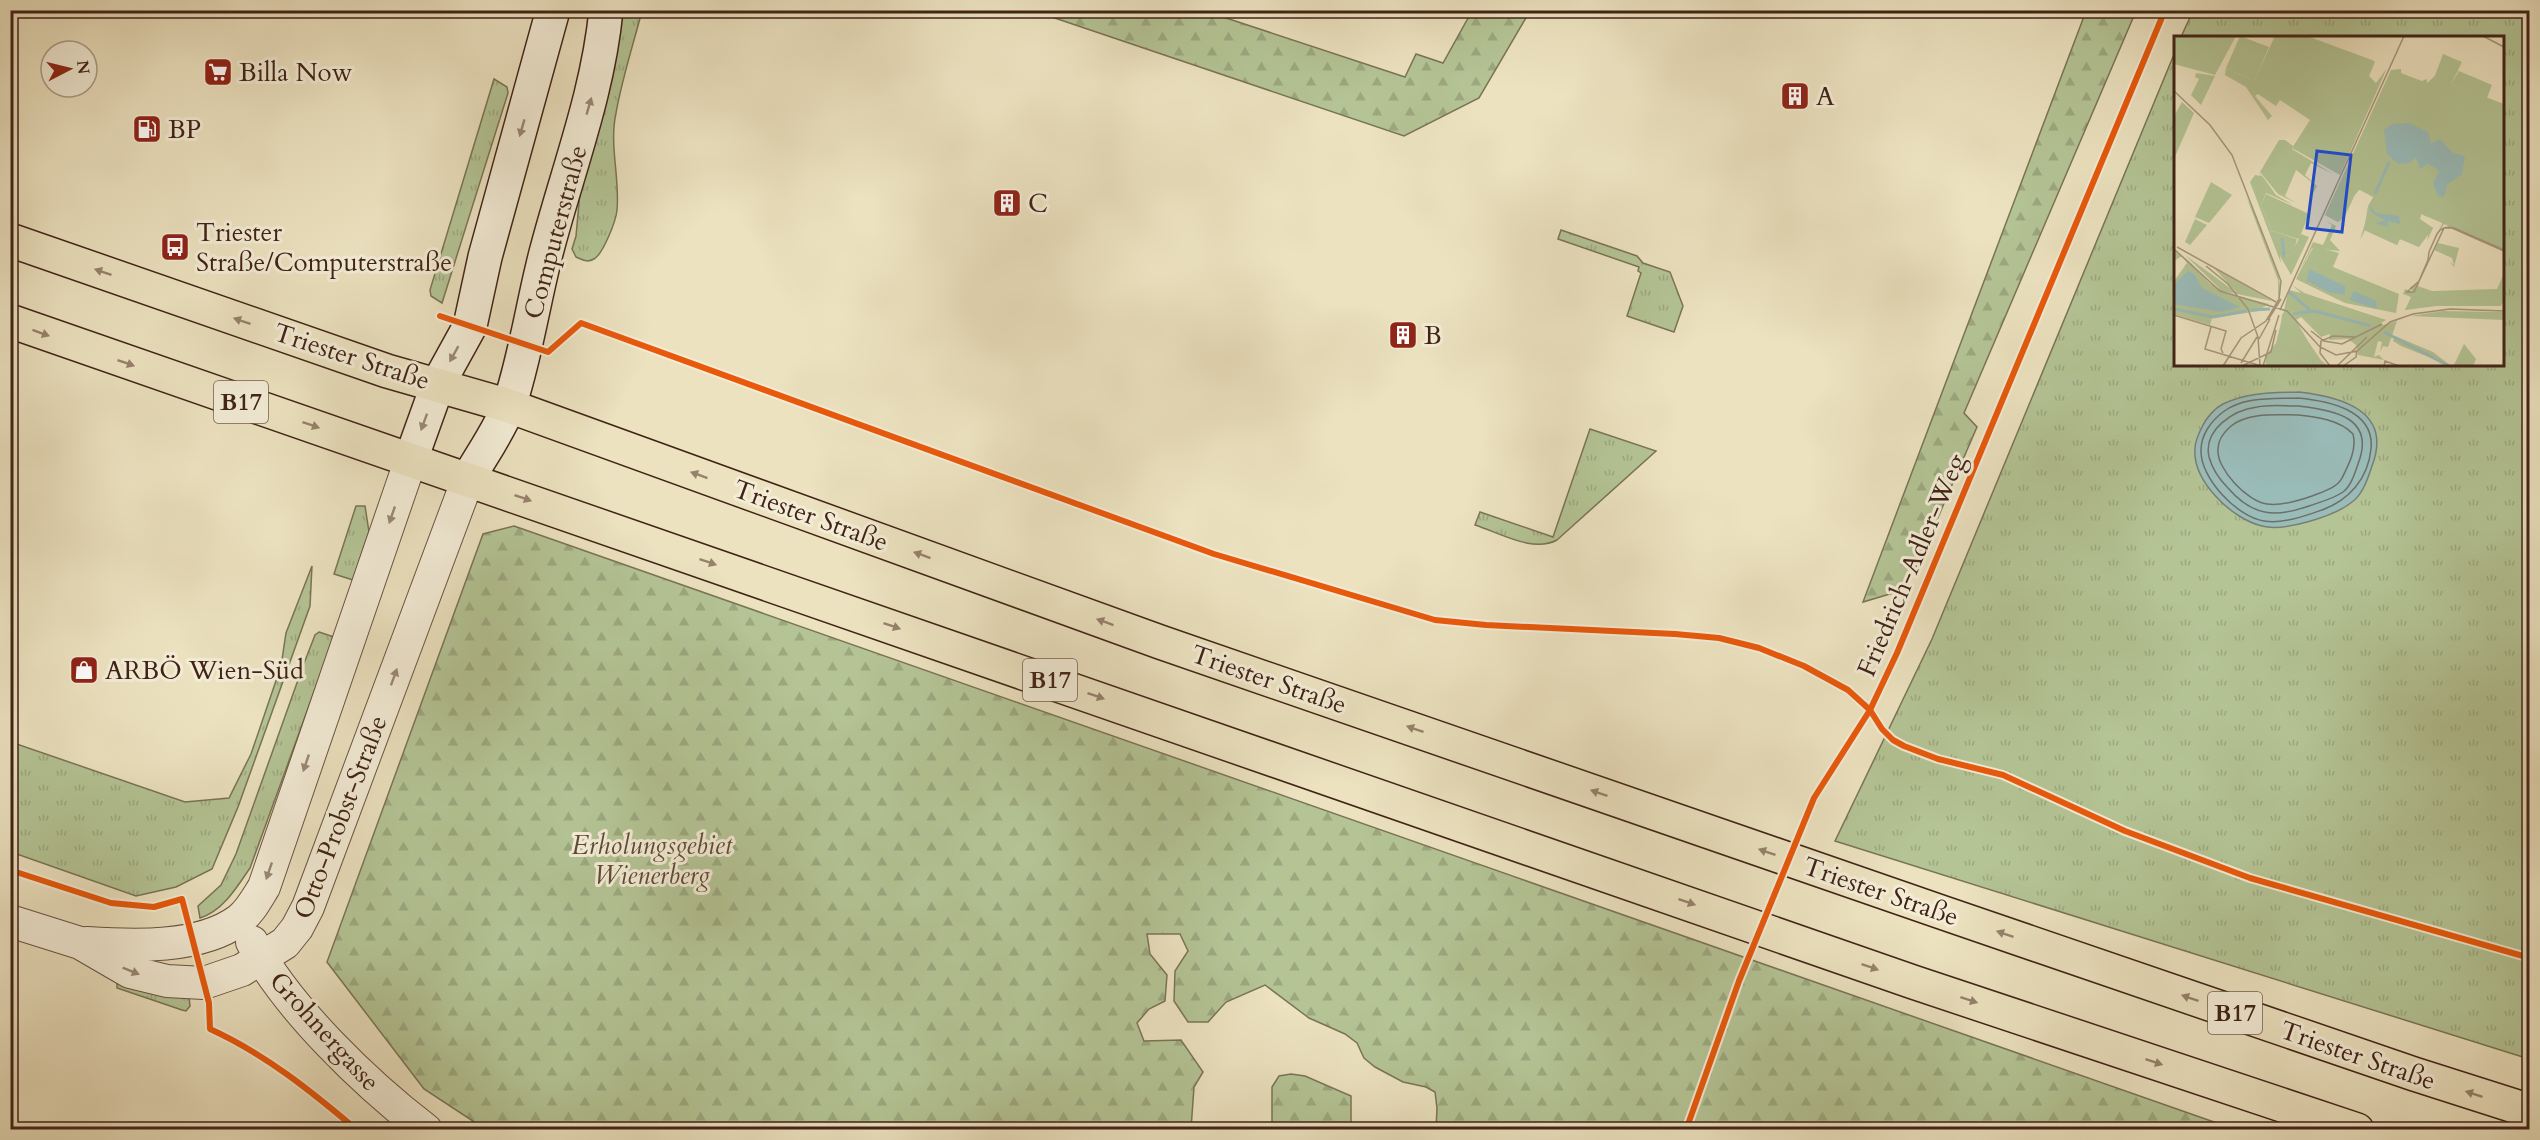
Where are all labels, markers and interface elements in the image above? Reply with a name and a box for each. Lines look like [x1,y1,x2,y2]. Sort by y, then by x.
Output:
inset map [2174,36,2504,366]
north arrow [39,39,99,99]
place label: Billa Now [239,55,353,90]
supermarket icon: Billa Now [202,56,234,88]
text: N [71,59,95,76]
place label: A [1816,79,1835,114]
building icon: A [1779,80,1811,112]
one-way arrow [585,97,594,115]
place label: BP [168,112,201,147]
fuel station icon: BP [131,113,163,145]
one-way arrow [516,119,526,137]
street label: Computerstraße [515,141,595,323]
place label: C [1028,186,1048,221]
building icon: C [991,187,1023,219]
place label: Triester Straße/Computerstraße [196,215,452,280]
bus stop icon: Triester Straße/Computerstraße [159,231,191,263]
one-way arrow [94,267,112,277]
one-way arrow [233,315,251,325]
street label: Triester Straße [269,315,434,398]
place label: B [1424,318,1442,353]
building icon: B [1387,319,1419,351]
one-way arrow [32,328,50,338]
one-way arrow [449,346,459,363]
one-way arrow [117,358,135,368]
road number: B17 [214,381,268,423]
one-way arrow [419,413,429,431]
one-way arrow [302,421,320,431]
street label: Friedrich-Adler-Weg [1849,448,1974,682]
one-way arrow [690,469,708,479]
street label: Triester Straße [729,471,893,560]
one-way arrow [514,493,532,503]
one-way arrow [386,506,396,524]
one-way arrow [913,550,931,560]
one-way arrow [699,557,717,567]
one-way arrow [1096,616,1114,626]
one-way arrow [883,621,901,631]
street label: Triester Straße [1187,637,1351,722]
place label: ARBÖ Wien-Süd [105,653,304,688]
shop icon: ARBÖ Wien-Süd [68,654,100,686]
road number: B17 [1023,659,1077,701]
one-way arrow [390,668,400,686]
one-way arrow [1087,692,1105,702]
street label: Otto-Probst-Straße [286,710,395,924]
one-way arrow [1405,724,1423,734]
one-way arrow [301,754,311,772]
one-way arrow [1590,788,1608,798]
park label: Erholungsgebiet Wienerberg [572,828,733,893]
one-way arrow [1758,846,1776,856]
street label: Triester Straße [1799,849,1963,934]
one-way arrow [264,862,274,880]
one-way arrow [1678,897,1696,907]
one-way arrow [1996,929,2014,939]
one-way arrow [1862,962,1880,972]
street label: Grohnergasse [262,964,388,1099]
one-way arrow [122,967,140,976]
one-way arrow [2181,992,2199,1002]
road number: B17 [2208,992,2262,1034]
one-way arrow [1960,996,1978,1006]
street label: Triester Straße [2276,1013,2440,1098]
one-way arrow [2145,1058,2163,1067]
one-way arrow [2465,1088,2483,1098]

